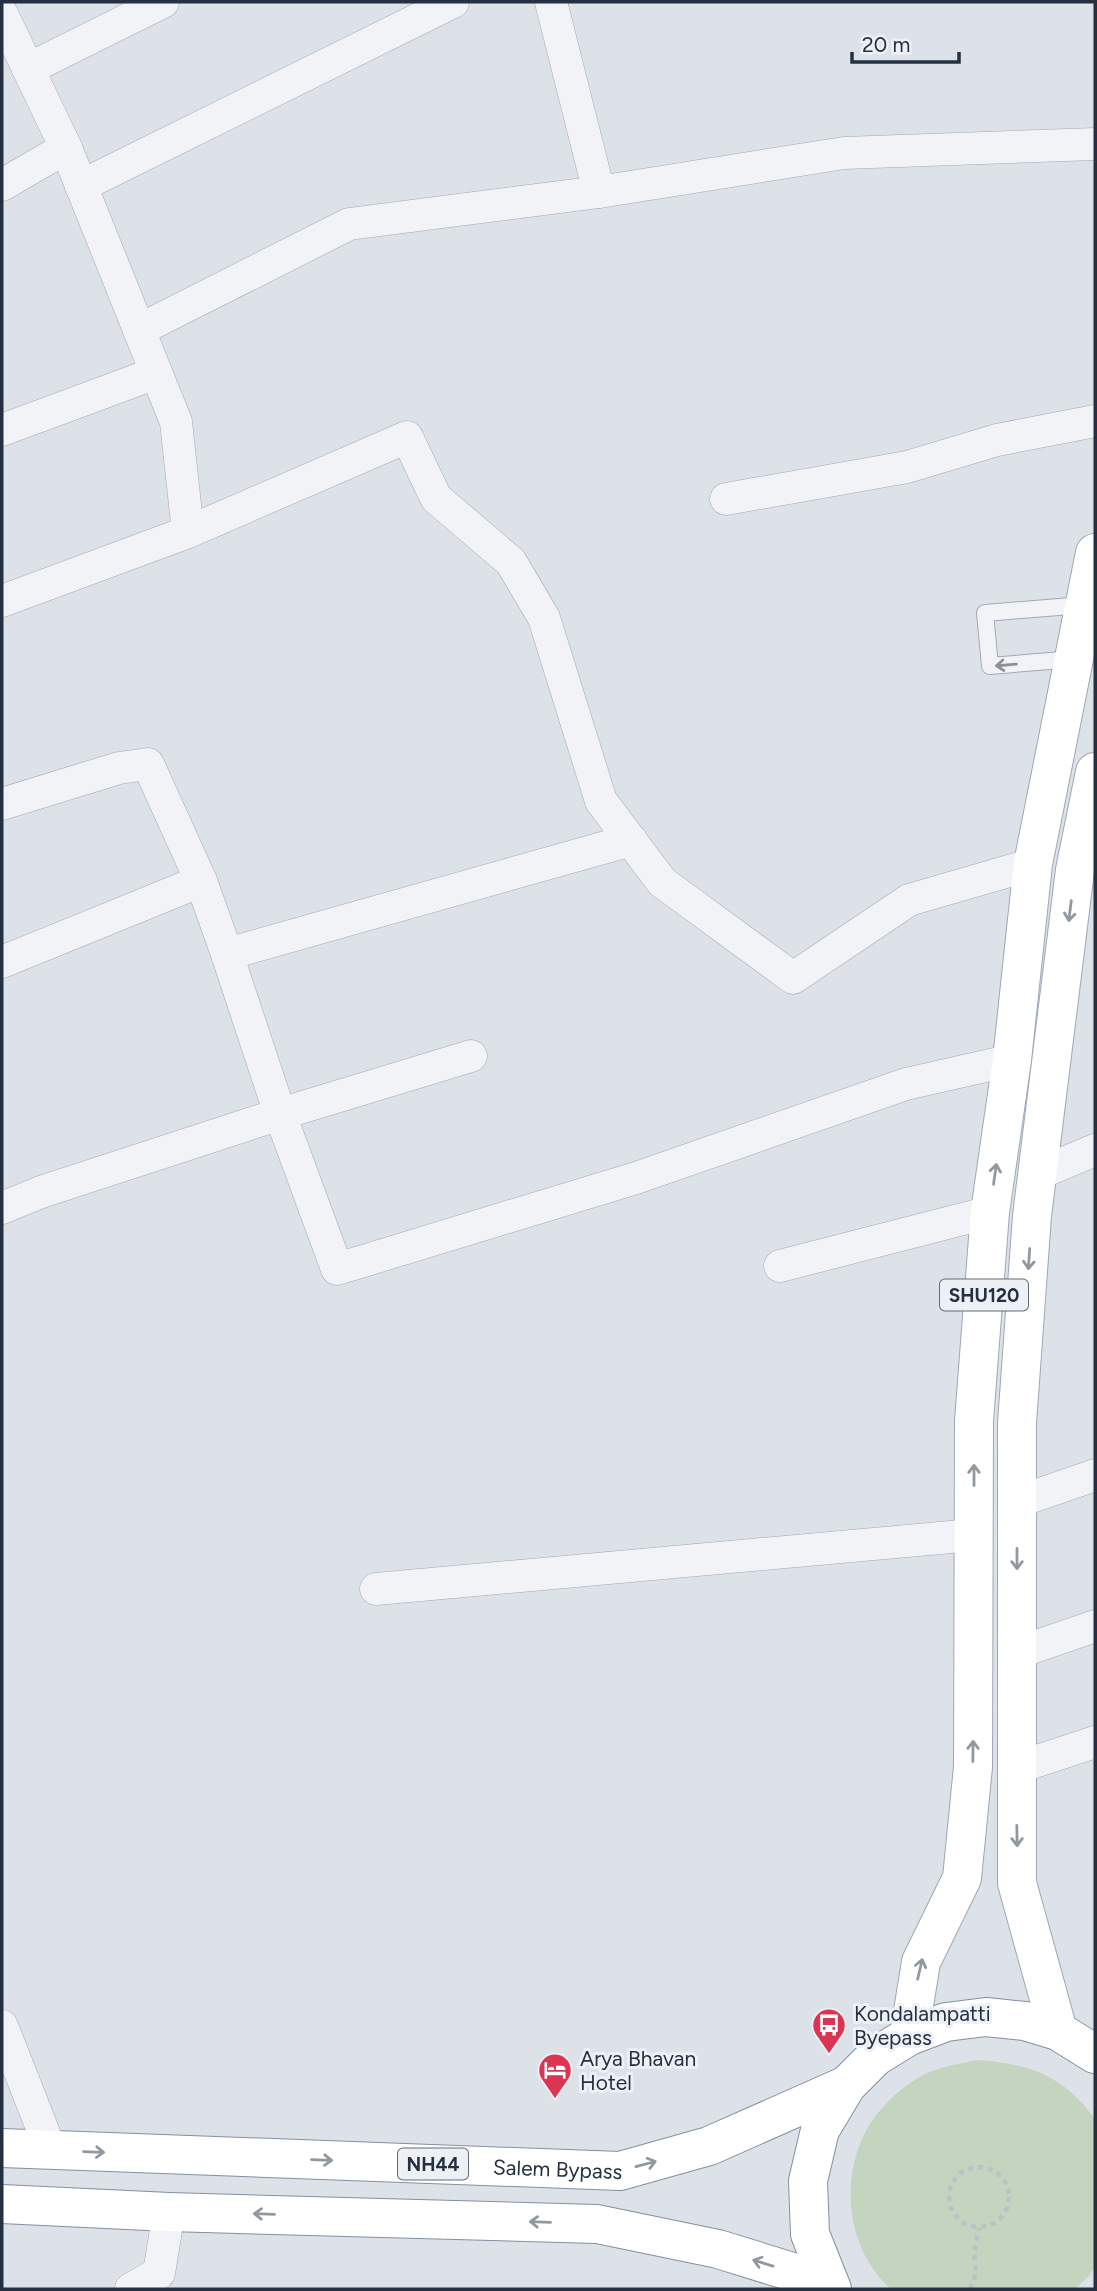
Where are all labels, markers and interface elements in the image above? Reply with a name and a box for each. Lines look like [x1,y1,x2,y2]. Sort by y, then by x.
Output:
scale bar [852,21,959,65]
text: 20 m [862,32,910,57]
one-way arrow [995,659,1017,672]
one-way arrow [1064,899,1077,922]
one-way arrow [989,1164,1002,1186]
one-way arrow [1022,1247,1035,1269]
road number: SHU120 [940,1280,1028,1310]
one-way arrow [967,1463,981,1486]
one-way arrow [1010,1547,1023,1570]
one-way arrow [966,1740,980,1763]
one-way arrow [1010,1824,1023,1847]
one-way arrow [915,1958,928,1980]
place label: Kondalampatti Byepass [854,2001,991,2050]
bus stop icon: Kondalampatti Byepass [810,2006,848,2055]
place label: Arya Bhavan Hotel [580,2046,696,2095]
hotel icon: Arya Bhavan Hotel [536,2051,574,2100]
one-way arrow [83,2146,106,2159]
road number: NH44 [398,2148,468,2180]
one-way arrow [310,2154,333,2167]
street label: Salem Bypass [492,2154,623,2184]
one-way arrow [635,2156,657,2169]
one-way arrow [252,2208,275,2221]
one-way arrow [529,2216,552,2229]
one-way arrow [752,2256,774,2269]

